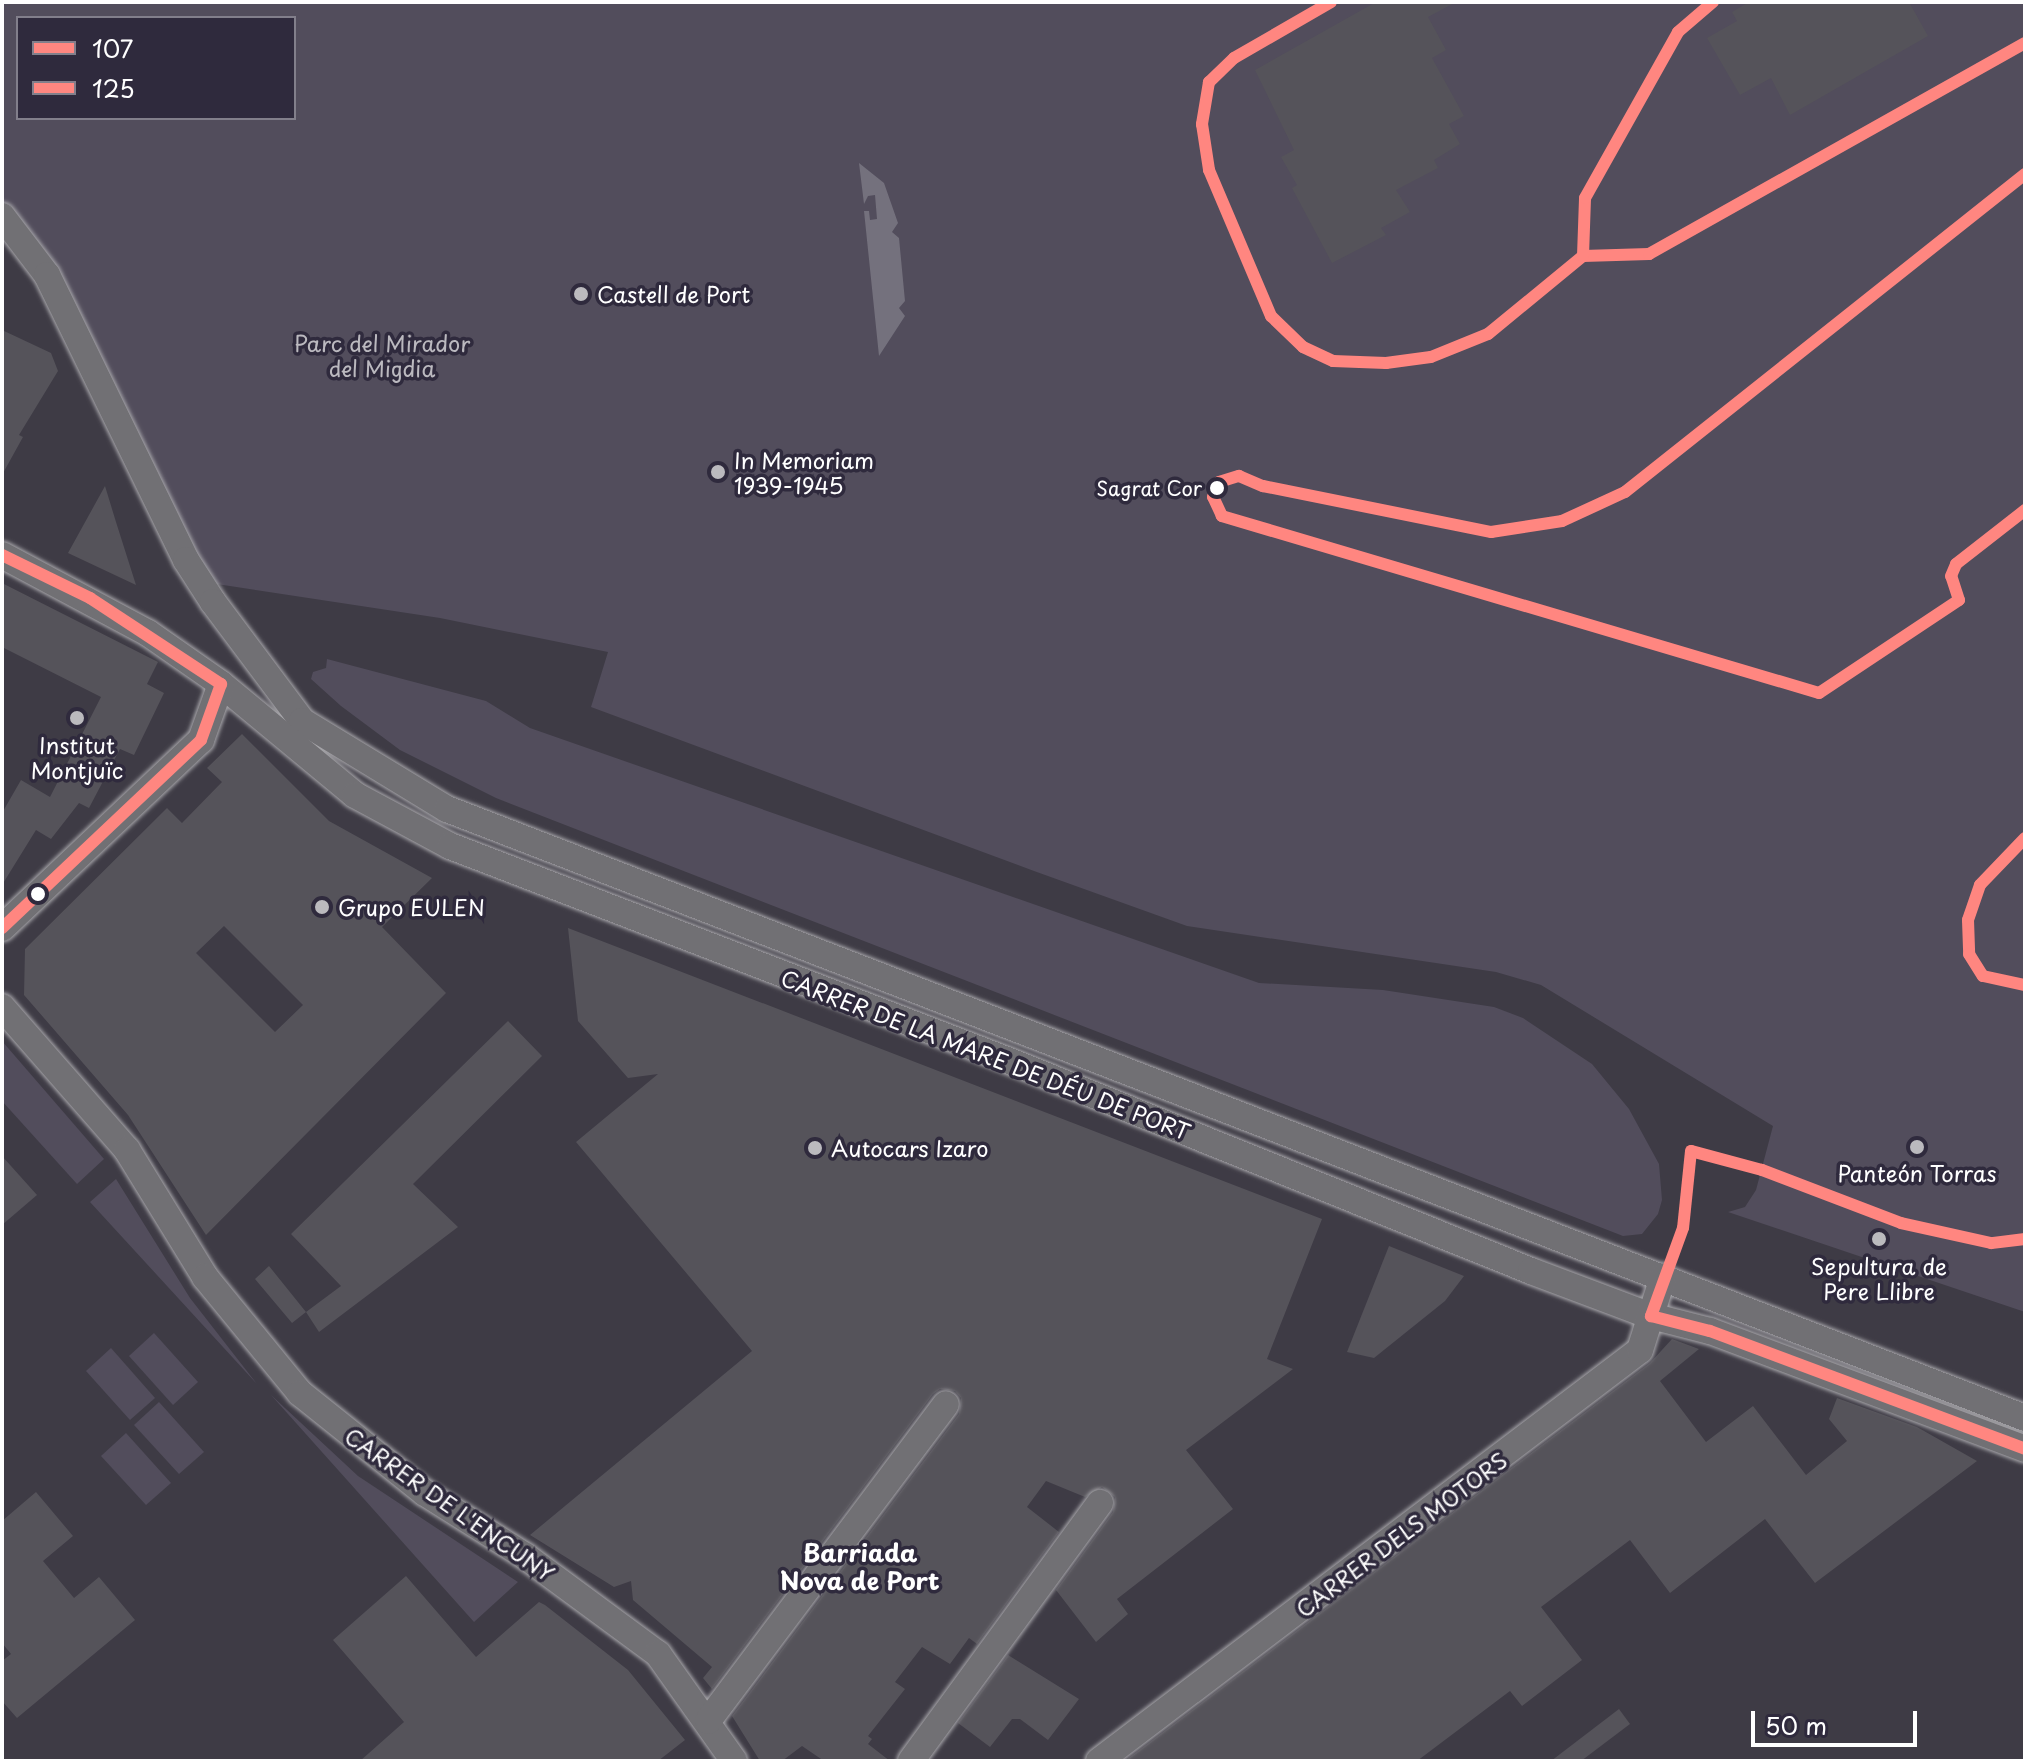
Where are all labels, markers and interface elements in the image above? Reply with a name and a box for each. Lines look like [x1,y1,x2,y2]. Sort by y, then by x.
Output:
legend [16,16,296,120]
text: 107 [92,30,133,66]
text: 125 [92,70,135,106]
place label: Castell de Port [597,281,752,307]
marker: Castell de Port [572,285,590,303]
park label: Parc del Mirador del Migdia [293,329,471,380]
place label: In Memoriam 1939-1945 [734,446,875,498]
marker: In Memoriam 1939-1945 [709,463,727,481]
place label: Sagrat Cor [1096,476,1202,500]
marker: Sagrat Cor [1209,480,1225,496]
marker: Institut Montjuïc [68,709,86,727]
place label: Institut Montjuïc [31,731,123,782]
unlabelled marker [30,886,46,902]
place label: Grupo EULEN [338,894,486,920]
marker: Grupo EULEN [313,898,331,916]
street label: CARRER DE LA MARE DE DÉU DE PORT [775,962,1197,1146]
place label: Autocars Izaro [831,1135,988,1161]
marker: Panteón Torras [1908,1138,1926,1156]
marker: Autocars Izaro [806,1139,824,1157]
place label: Panteón Torras [1837,1160,1997,1186]
marker: Sepultura de Pere Llibre [1870,1230,1888,1248]
place label: Sepultura de Pere Llibre [1812,1252,1946,1304]
street label: CARRER DE L'ENCUNY [340,1421,560,1587]
street label: CARRER DELS MOTORS [1289,1445,1513,1623]
district label: Barriada Nova de Port [781,1539,939,1595]
scale bar [1755,1695,1921,1745]
text: 50 m [1765,1707,1827,1743]

